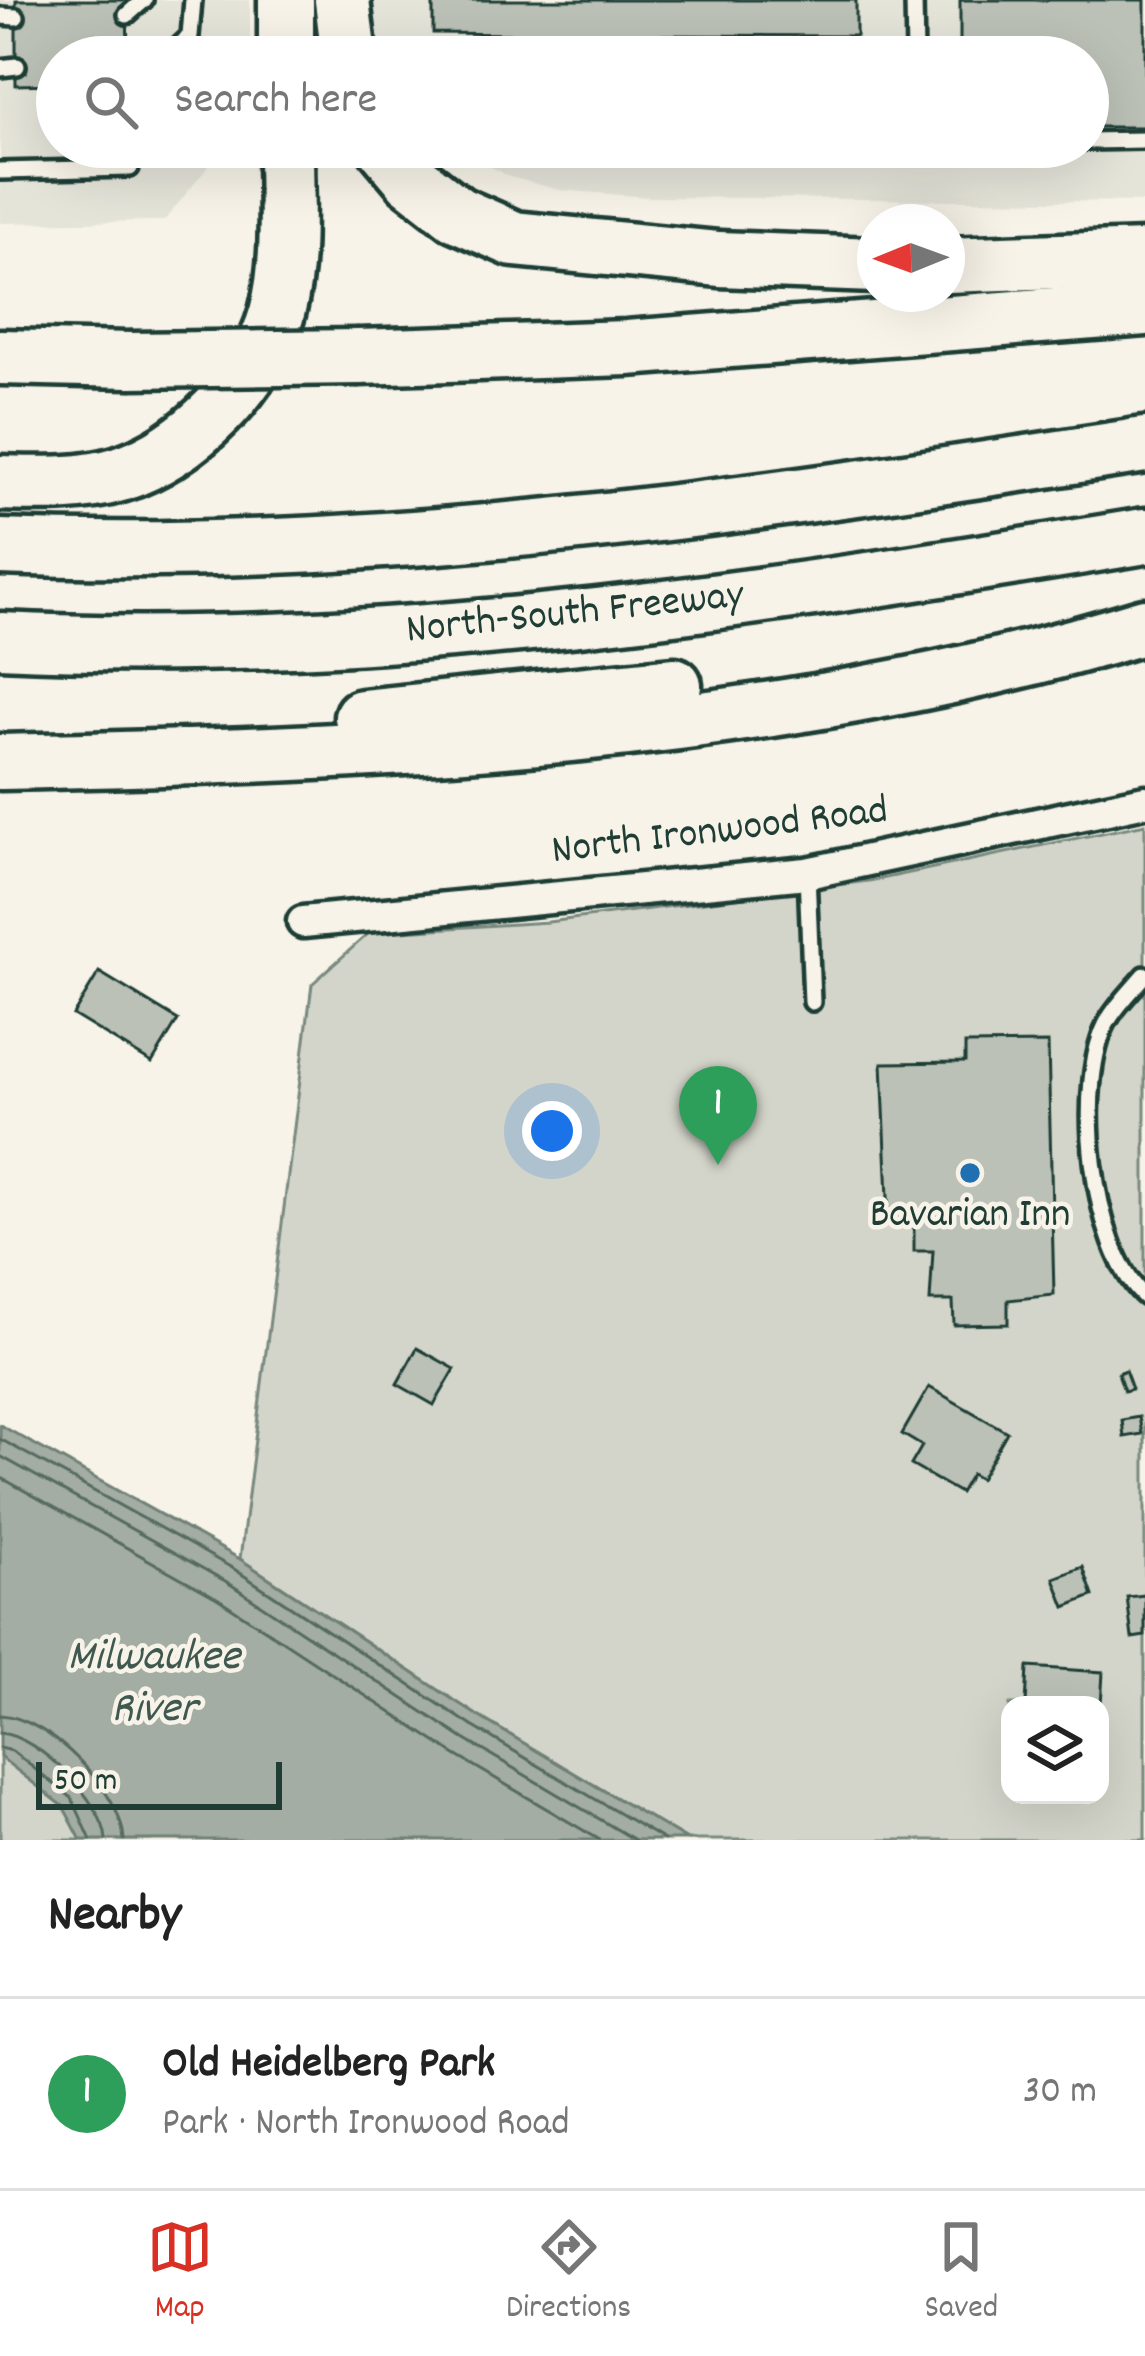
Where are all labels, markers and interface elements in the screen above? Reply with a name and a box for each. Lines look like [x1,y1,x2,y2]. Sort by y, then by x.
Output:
search box [36,36,1109,168]
icon: search [78,69,144,135]
text: Search here [174,70,377,134]
north arrow [857,204,965,312]
street label: North-South Freeway [403,567,748,663]
street label: North Ironwood Road [548,783,892,883]
pin: 1 [679,1066,757,1165]
your location [522,1101,582,1161]
marker: Bavarian Inn [957,1160,983,1186]
place label: Bavarian Inn [870,1187,1070,1247]
water label: Milwaukee River [68,1627,243,1743]
map controls [1001,1696,1109,1804]
button: layers [1001,1696,1109,1804]
scale bar [36,1756,282,1809]
text: 50 m [54,1759,118,1806]
text: Nearby [48,1882,181,1954]
text: Old Heidelberg Park [162,2034,495,2098]
text: 1 [83,2066,91,2121]
text: 30 m [1023,2066,1097,2121]
text: Park · North Ironwood Road [162,2098,569,2153]
tab: Map [147,2214,213,2333]
tab: Directions [506,2214,631,2333]
tab: Saved [925,2214,998,2333]

